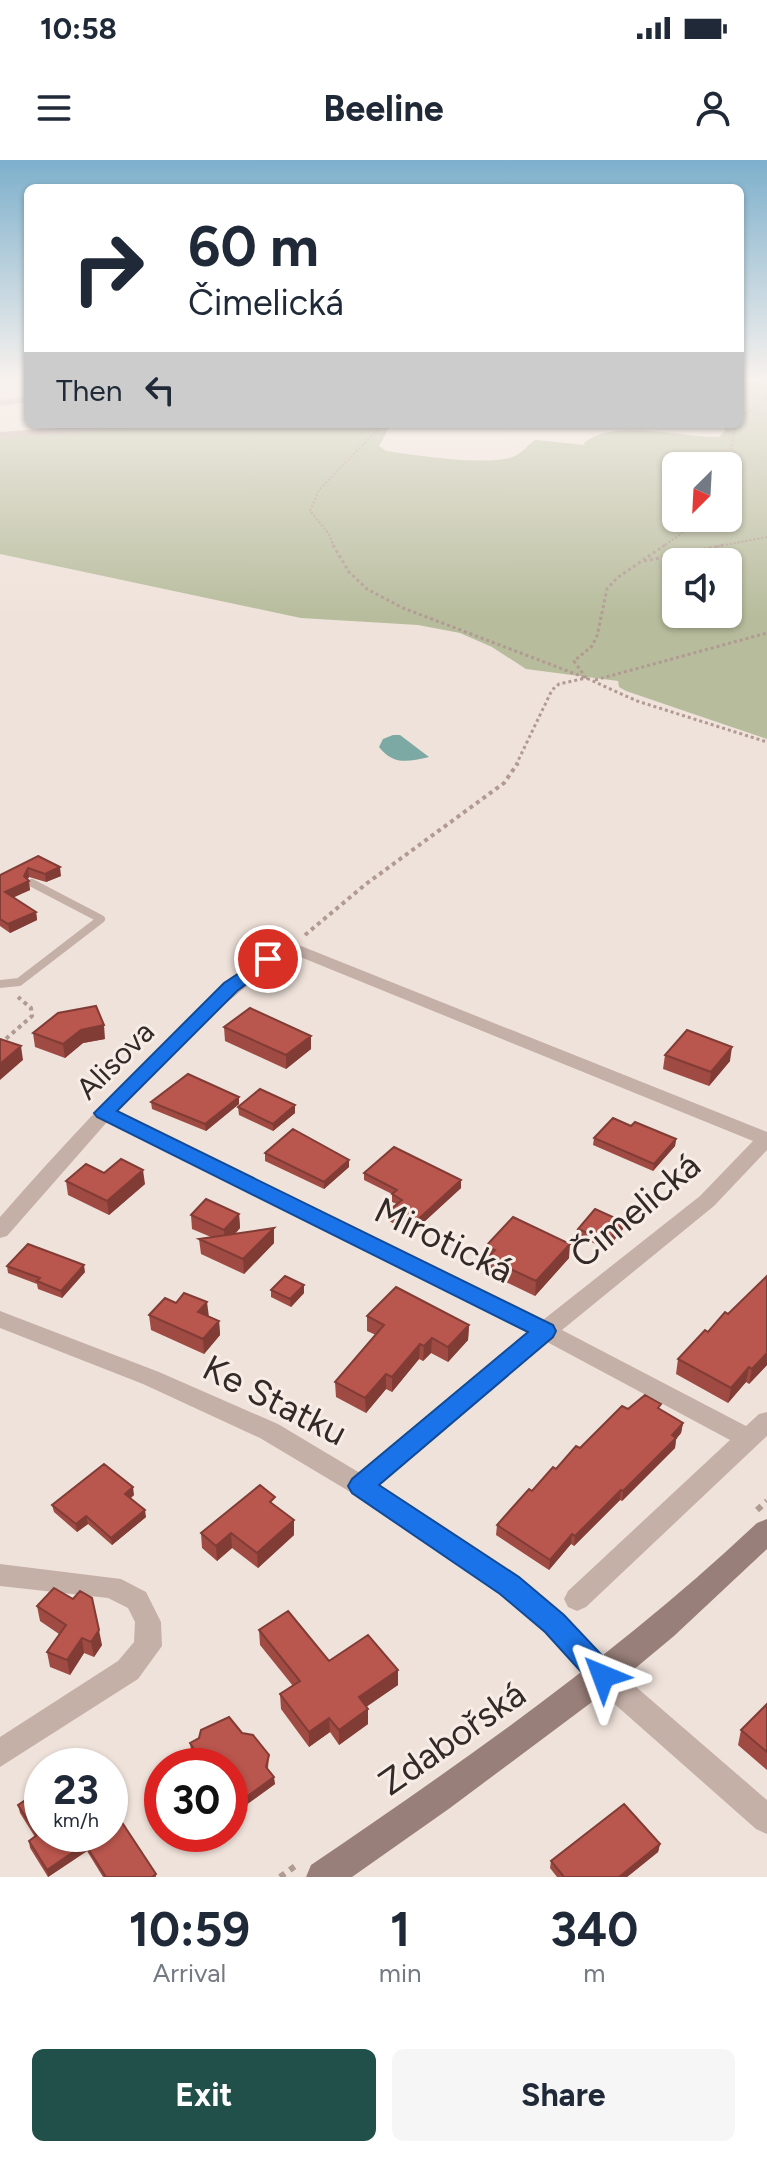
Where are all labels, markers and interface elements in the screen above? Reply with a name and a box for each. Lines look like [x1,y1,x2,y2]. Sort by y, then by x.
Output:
text: 10:58 [40,10,117,47]
icon: menu [32,86,76,130]
icon: person [691,86,735,130]
text: Beeline [323,87,444,130]
text: 60 m [188,213,319,280]
icon: right [56,216,160,320]
text: Čimelická [188,281,344,324]
icon: left [138,368,182,412]
text: Then [56,372,122,409]
north arrow [662,452,742,532]
map controls [662,452,742,628]
button: sound [662,548,742,628]
pin [234,925,302,993]
icon: arrive [246,937,290,981]
street label: Alisova [68,1013,162,1107]
street label: Čimelická [562,1143,708,1277]
street label: Mirotická [368,1188,520,1292]
street label: Ke Statku [196,1346,354,1454]
position arrow [561,1634,645,1718]
street label: Zdabořská [371,1672,533,1804]
speed limit sign: 30 [144,1748,248,1852]
text: 23 [53,1766,99,1814]
text: km/h [53,1808,99,1832]
text: 10:59 [129,1900,250,1958]
text: 1 [390,1900,410,1958]
text: 340 [550,1900,638,1958]
text: Arrival [153,1957,226,1989]
text: min [379,1957,422,1989]
text: m [583,1957,605,1989]
button: Exit [32,2049,376,2141]
button: Share [392,2049,735,2141]

